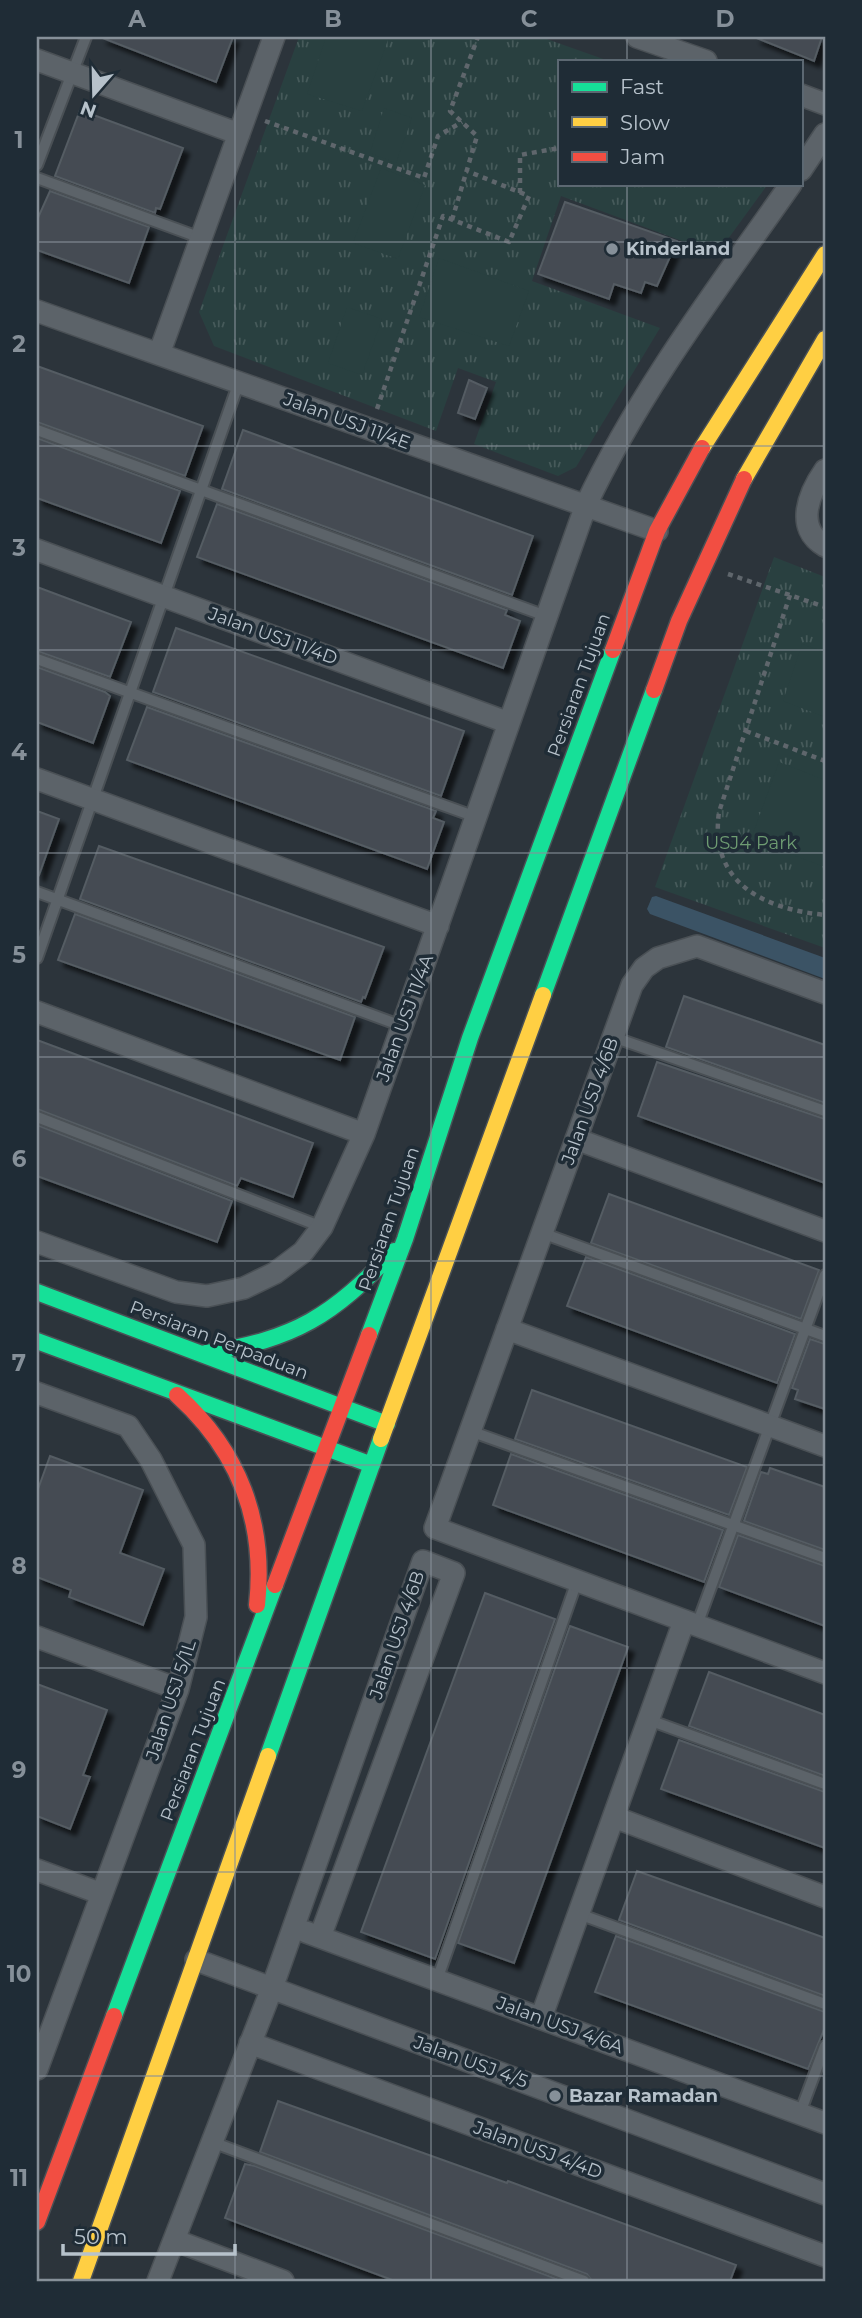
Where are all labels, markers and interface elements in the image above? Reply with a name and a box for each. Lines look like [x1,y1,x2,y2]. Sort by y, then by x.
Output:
text: A [127,5,146,33]
text: B [324,5,342,33]
text: C [521,5,538,33]
text: D [716,5,735,33]
north arrow [60,60,130,130]
legend [558,60,802,186]
text: Fast [620,74,664,99]
text: N [77,96,100,123]
text: Slow [620,110,670,135]
text: 1 [14,126,24,154]
text: Jam [619,144,665,169]
place label: Kinderland [626,238,730,260]
marker: Kinderland [604,241,620,257]
text: 2 [12,330,26,358]
street label: Jalan USJ 11/4E [280,388,413,454]
text: 3 [11,534,26,562]
street label: Jalan USJ 11/4D [205,602,340,670]
street label: Persiaran Tujuan [543,610,615,760]
text: 4 [11,738,27,766]
park label: USJ4 Park [705,832,797,854]
text: 5 [12,941,26,969]
street label: Jalan USJ 11/4A [371,951,438,1085]
street label: Jalan USJ 4/6B [556,1034,623,1168]
street label: Persiaran Tujuan [354,1144,424,1294]
text: 6 [12,1145,27,1173]
street label: Persiaran Perpaduan [127,1296,311,1384]
text: 7 [12,1349,26,1377]
text: 8 [11,1552,27,1580]
street label: Jalan USJ 4/6B [365,1568,429,1703]
street label: Jalan USJ 5/1L [141,1637,201,1764]
street label: Persiaran Tujuan [156,1676,230,1824]
text: 9 [12,1756,26,1784]
text: 10 [7,1960,31,1988]
street label: Jalan USJ 4/6A [493,1992,626,2058]
street label: Jalan USJ 4/5 [410,2031,531,2093]
place label: Bazar Ramadan [569,2085,718,2107]
marker: Bazar Ramadan [547,2088,563,2104]
street label: Jalan USJ 4/4D [470,2116,605,2183]
text: 11 [10,2164,28,2192]
scale bar [63,2213,234,2257]
text: 50 m [74,2224,128,2249]

